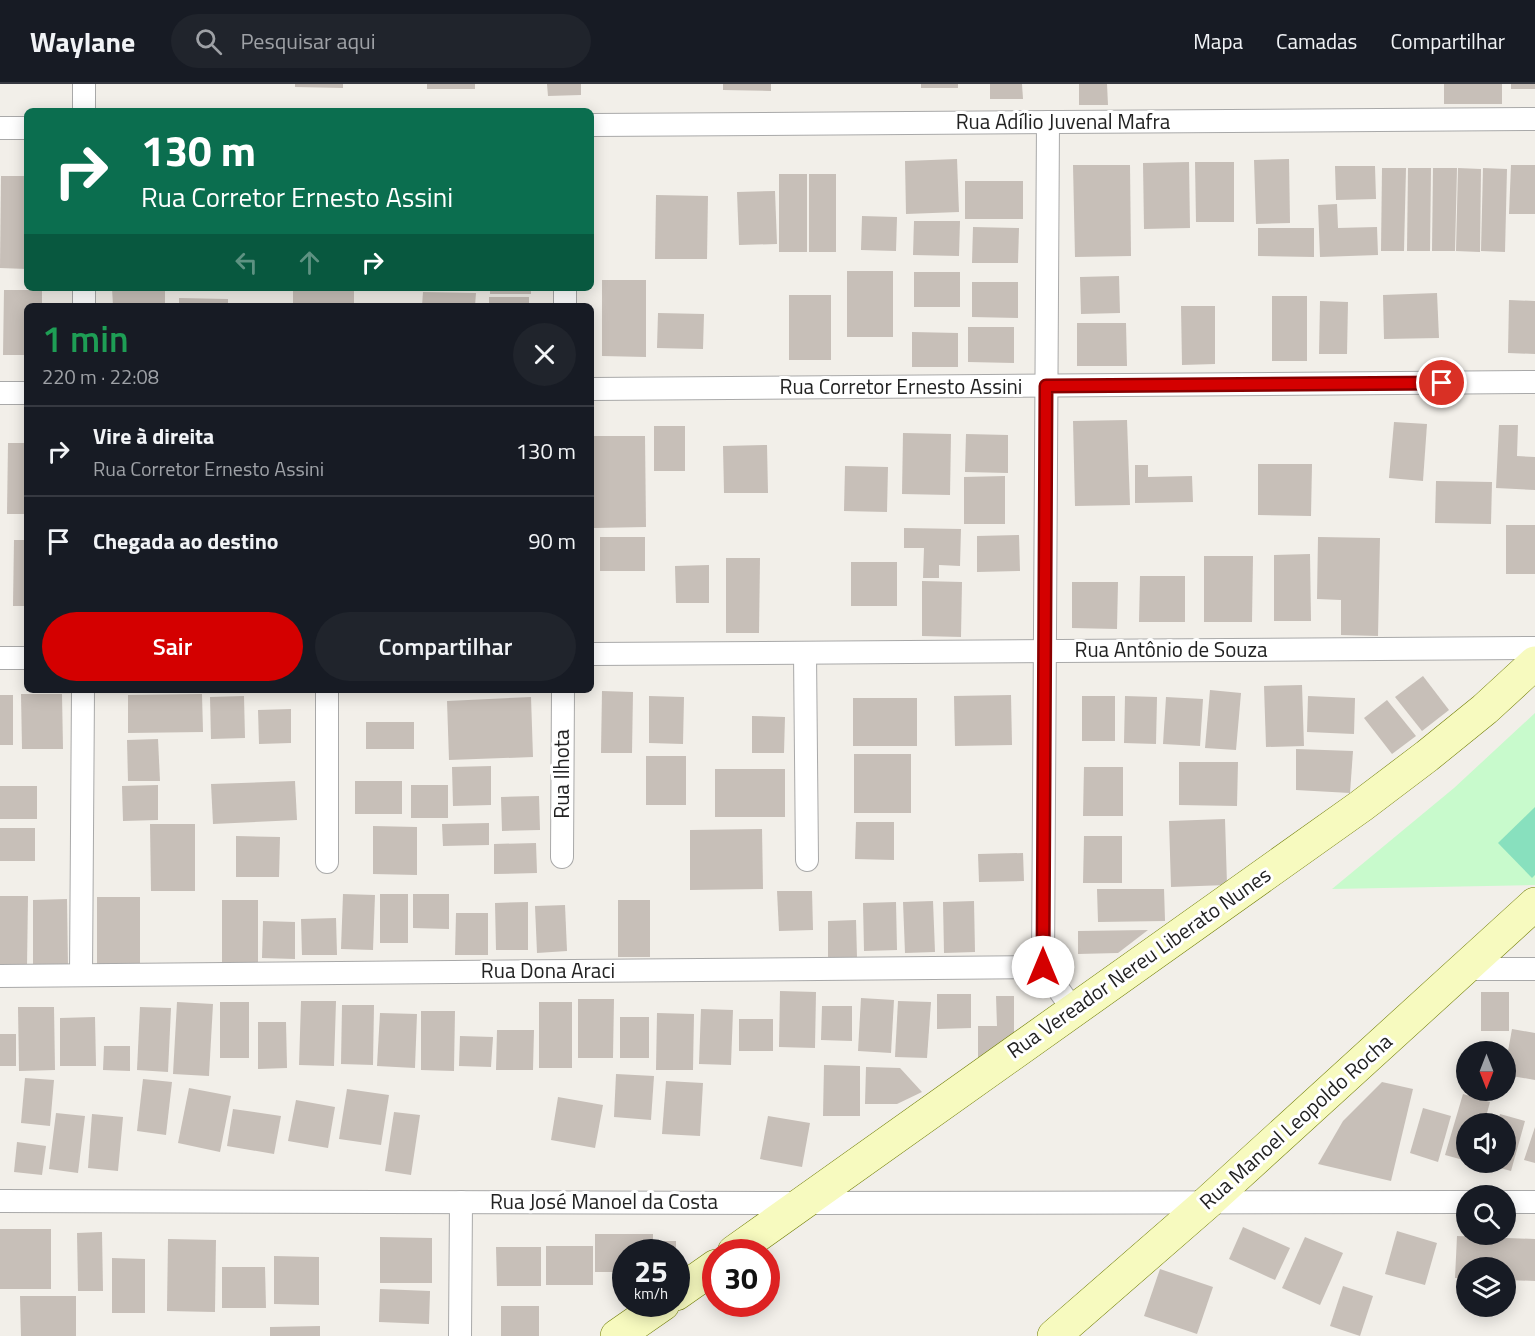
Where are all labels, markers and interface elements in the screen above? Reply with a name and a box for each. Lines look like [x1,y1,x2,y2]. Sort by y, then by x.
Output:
search box [171,14,591,68]
text: Waylane [30,20,135,63]
text: Pesquisar aqui [240,24,376,58]
icon: search [192,25,225,58]
text: Mapa [1193,25,1243,57]
text: Camadas [1276,25,1357,57]
text: Compartilhar [1390,25,1505,57]
street label: Rua Adílio Juvenal Mafra [956,105,1171,137]
text: 130 m [141,118,256,182]
icon: right [42,132,120,210]
text: Rua Corretor Ernesto Assini [141,176,453,217]
icon: left [230,246,263,279]
icon: ahead [293,246,326,279]
icon: right [356,246,389,279]
text: 1 min [42,311,129,366]
button: close [513,323,576,386]
pin [1416,357,1467,408]
text: 220 m · 22:08 [42,361,159,392]
icon: arrive [1425,366,1458,399]
street label: Rua Corretor Ernesto Assini [780,370,1022,402]
text: Vire à direita [93,419,214,453]
text: 130 m [516,434,576,468]
icon: right [42,435,75,468]
text: Rua Corretor Ernesto Assini [93,453,324,484]
text: Chegada ao destino [93,524,279,558]
text: 90 m [528,524,576,558]
icon: arrive [42,525,75,558]
button: Sair [42,612,303,681]
button: Compartilhar [315,612,576,681]
street label: Rua Antônio de Souza [1075,633,1268,665]
street label: Rua Ilhota [545,729,577,819]
street label: Rua Vereador Nereu Liberato Nunes [1000,858,1277,1066]
position arrow [1011,935,1075,999]
street label: Rua Dona Araci [481,954,615,986]
street label: Rua Manoel Leopoldo Rocha [1192,1025,1399,1217]
north arrow [1456,1041,1516,1101]
map controls [1456,1041,1516,1317]
button: sound [1456,1113,1516,1173]
street label: Rua José Manoel da Costa [490,1185,718,1217]
button: search [1456,1185,1516,1245]
speed limit sign: 30 [702,1239,780,1317]
text: 25 [634,1248,668,1294]
button: layers [1456,1257,1516,1317]
text: km/h [634,1282,668,1305]

